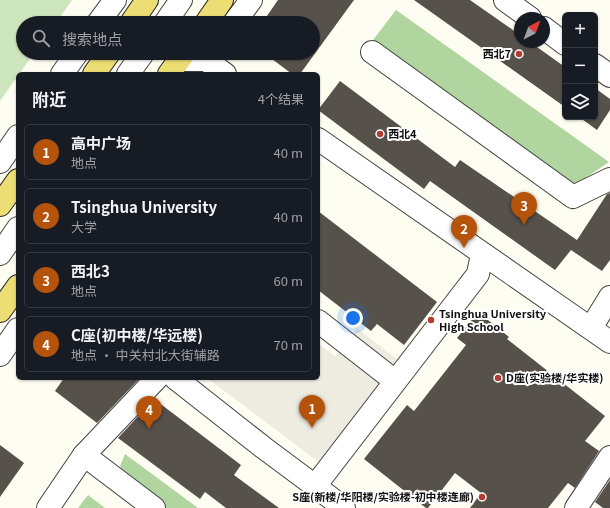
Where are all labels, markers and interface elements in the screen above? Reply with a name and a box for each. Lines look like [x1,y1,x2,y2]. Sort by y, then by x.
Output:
north arrow [514,12,550,48]
map controls [562,12,598,120]
button: + [562,12,598,48]
search box [16,16,320,60]
icon: search [30,27,52,49]
text: 搜索地点 [62,28,122,49]
place label: 西北7 [483,45,511,61]
button: − [562,48,598,84]
marker: 西北7 [514,49,524,59]
button: layers [562,84,598,120]
text: 附近 [32,86,66,111]
text: 4个结果 [258,89,304,108]
place label: 西北4 [388,125,417,141]
marker: 西北4 [375,129,385,139]
text: 高中广场 [71,132,131,153]
text: 1 [42,143,50,162]
text: 40 m [274,143,303,162]
text: 地点 [71,153,97,172]
pin: 3 [511,192,537,225]
text: Tsinghua University [71,196,217,217]
text: 2 [42,207,50,226]
text: 40 m [274,207,303,226]
pin: 2 [451,215,477,248]
text: 大学 [71,217,97,236]
text: 西北3 [71,260,110,281]
text: 3 [42,271,50,290]
text: 60 m [274,271,303,290]
text: 地点 [71,281,97,300]
place label: Tsinghua University High School [439,305,547,334]
your location [343,308,363,328]
marker: Tsinghua University High School [426,315,436,325]
text: C座(初中楼/华远楼) [71,324,203,345]
text: 4 [42,335,50,354]
text: 70 m [274,335,303,354]
text: 地点 · 中关村北大街辅路 [71,345,220,364]
place label: D座(实验楼/华实楼) [506,369,603,385]
marker: D座(实验楼/华实楼) [493,373,503,383]
pin: 1 [299,395,325,428]
pin: 4 [136,396,162,429]
place label: S座(新楼/华阳楼/实验楼-初中楼连廊) [292,488,474,504]
marker: S座(新楼/华阳楼/实验楼-初中楼连廊) [477,492,487,502]

